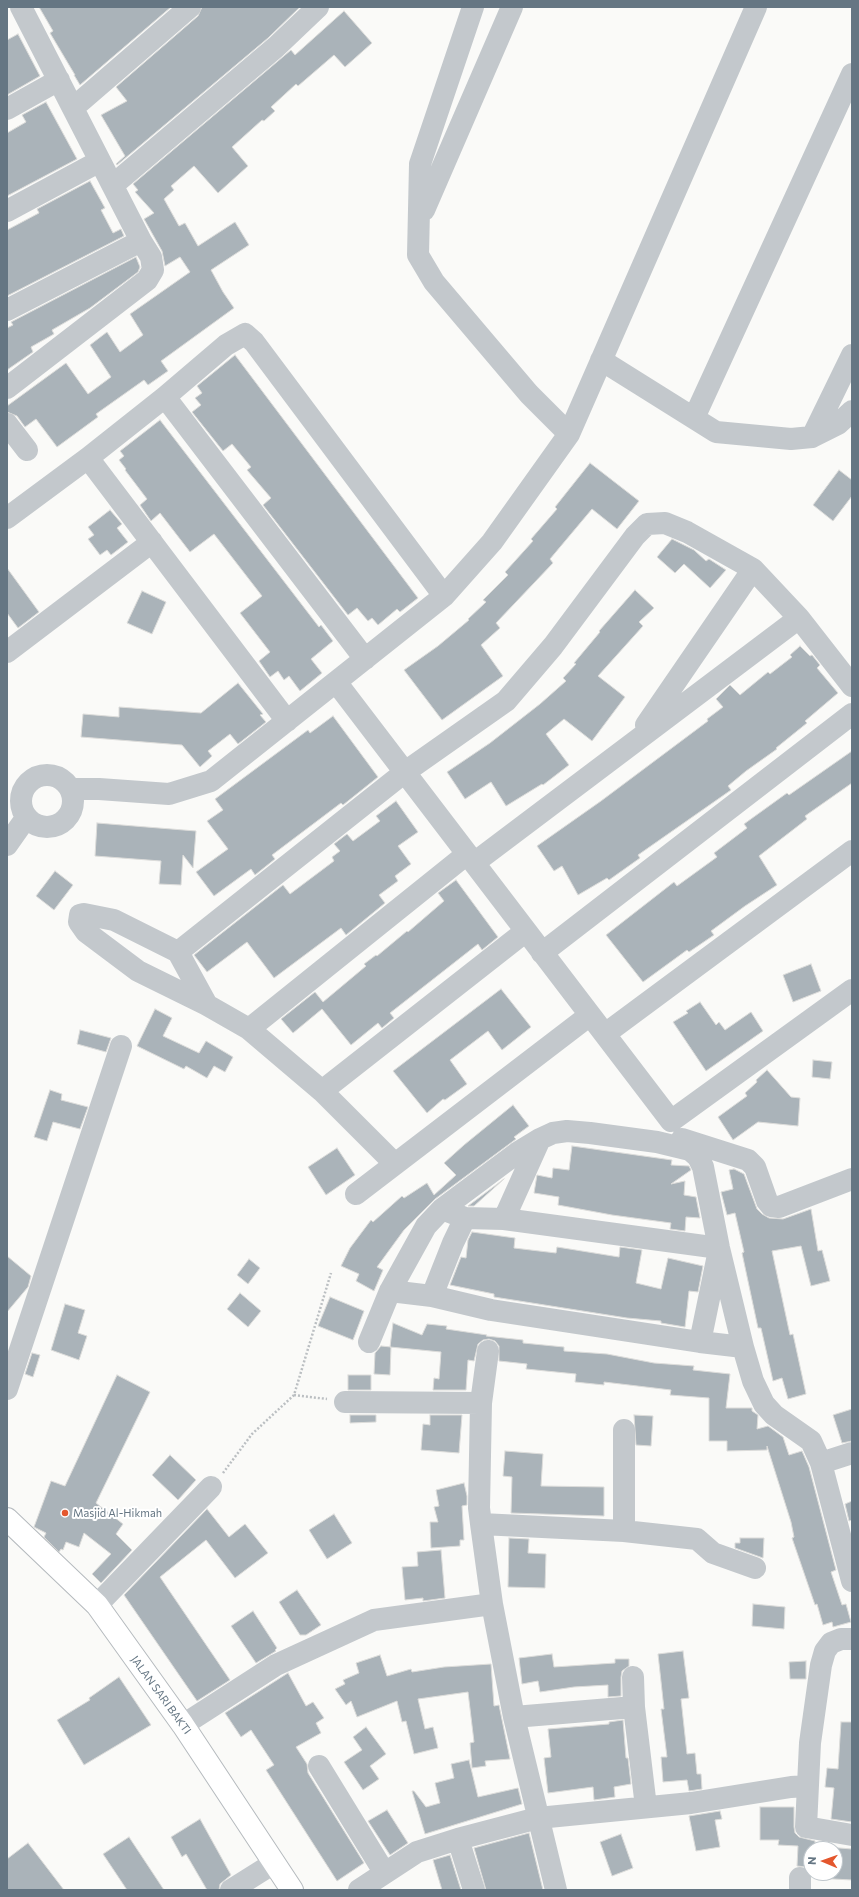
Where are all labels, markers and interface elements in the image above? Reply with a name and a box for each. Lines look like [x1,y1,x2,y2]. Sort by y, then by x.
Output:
place label: Masjid Al-Hikmah [73,1506,162,1520]
marker: Masjid Al-Hikmah [60,1508,70,1518]
street label: JALAN SARI BAKTI [128,1653,194,1737]
north arrow [803,1841,843,1881]
text: N [805,1856,818,1865]

